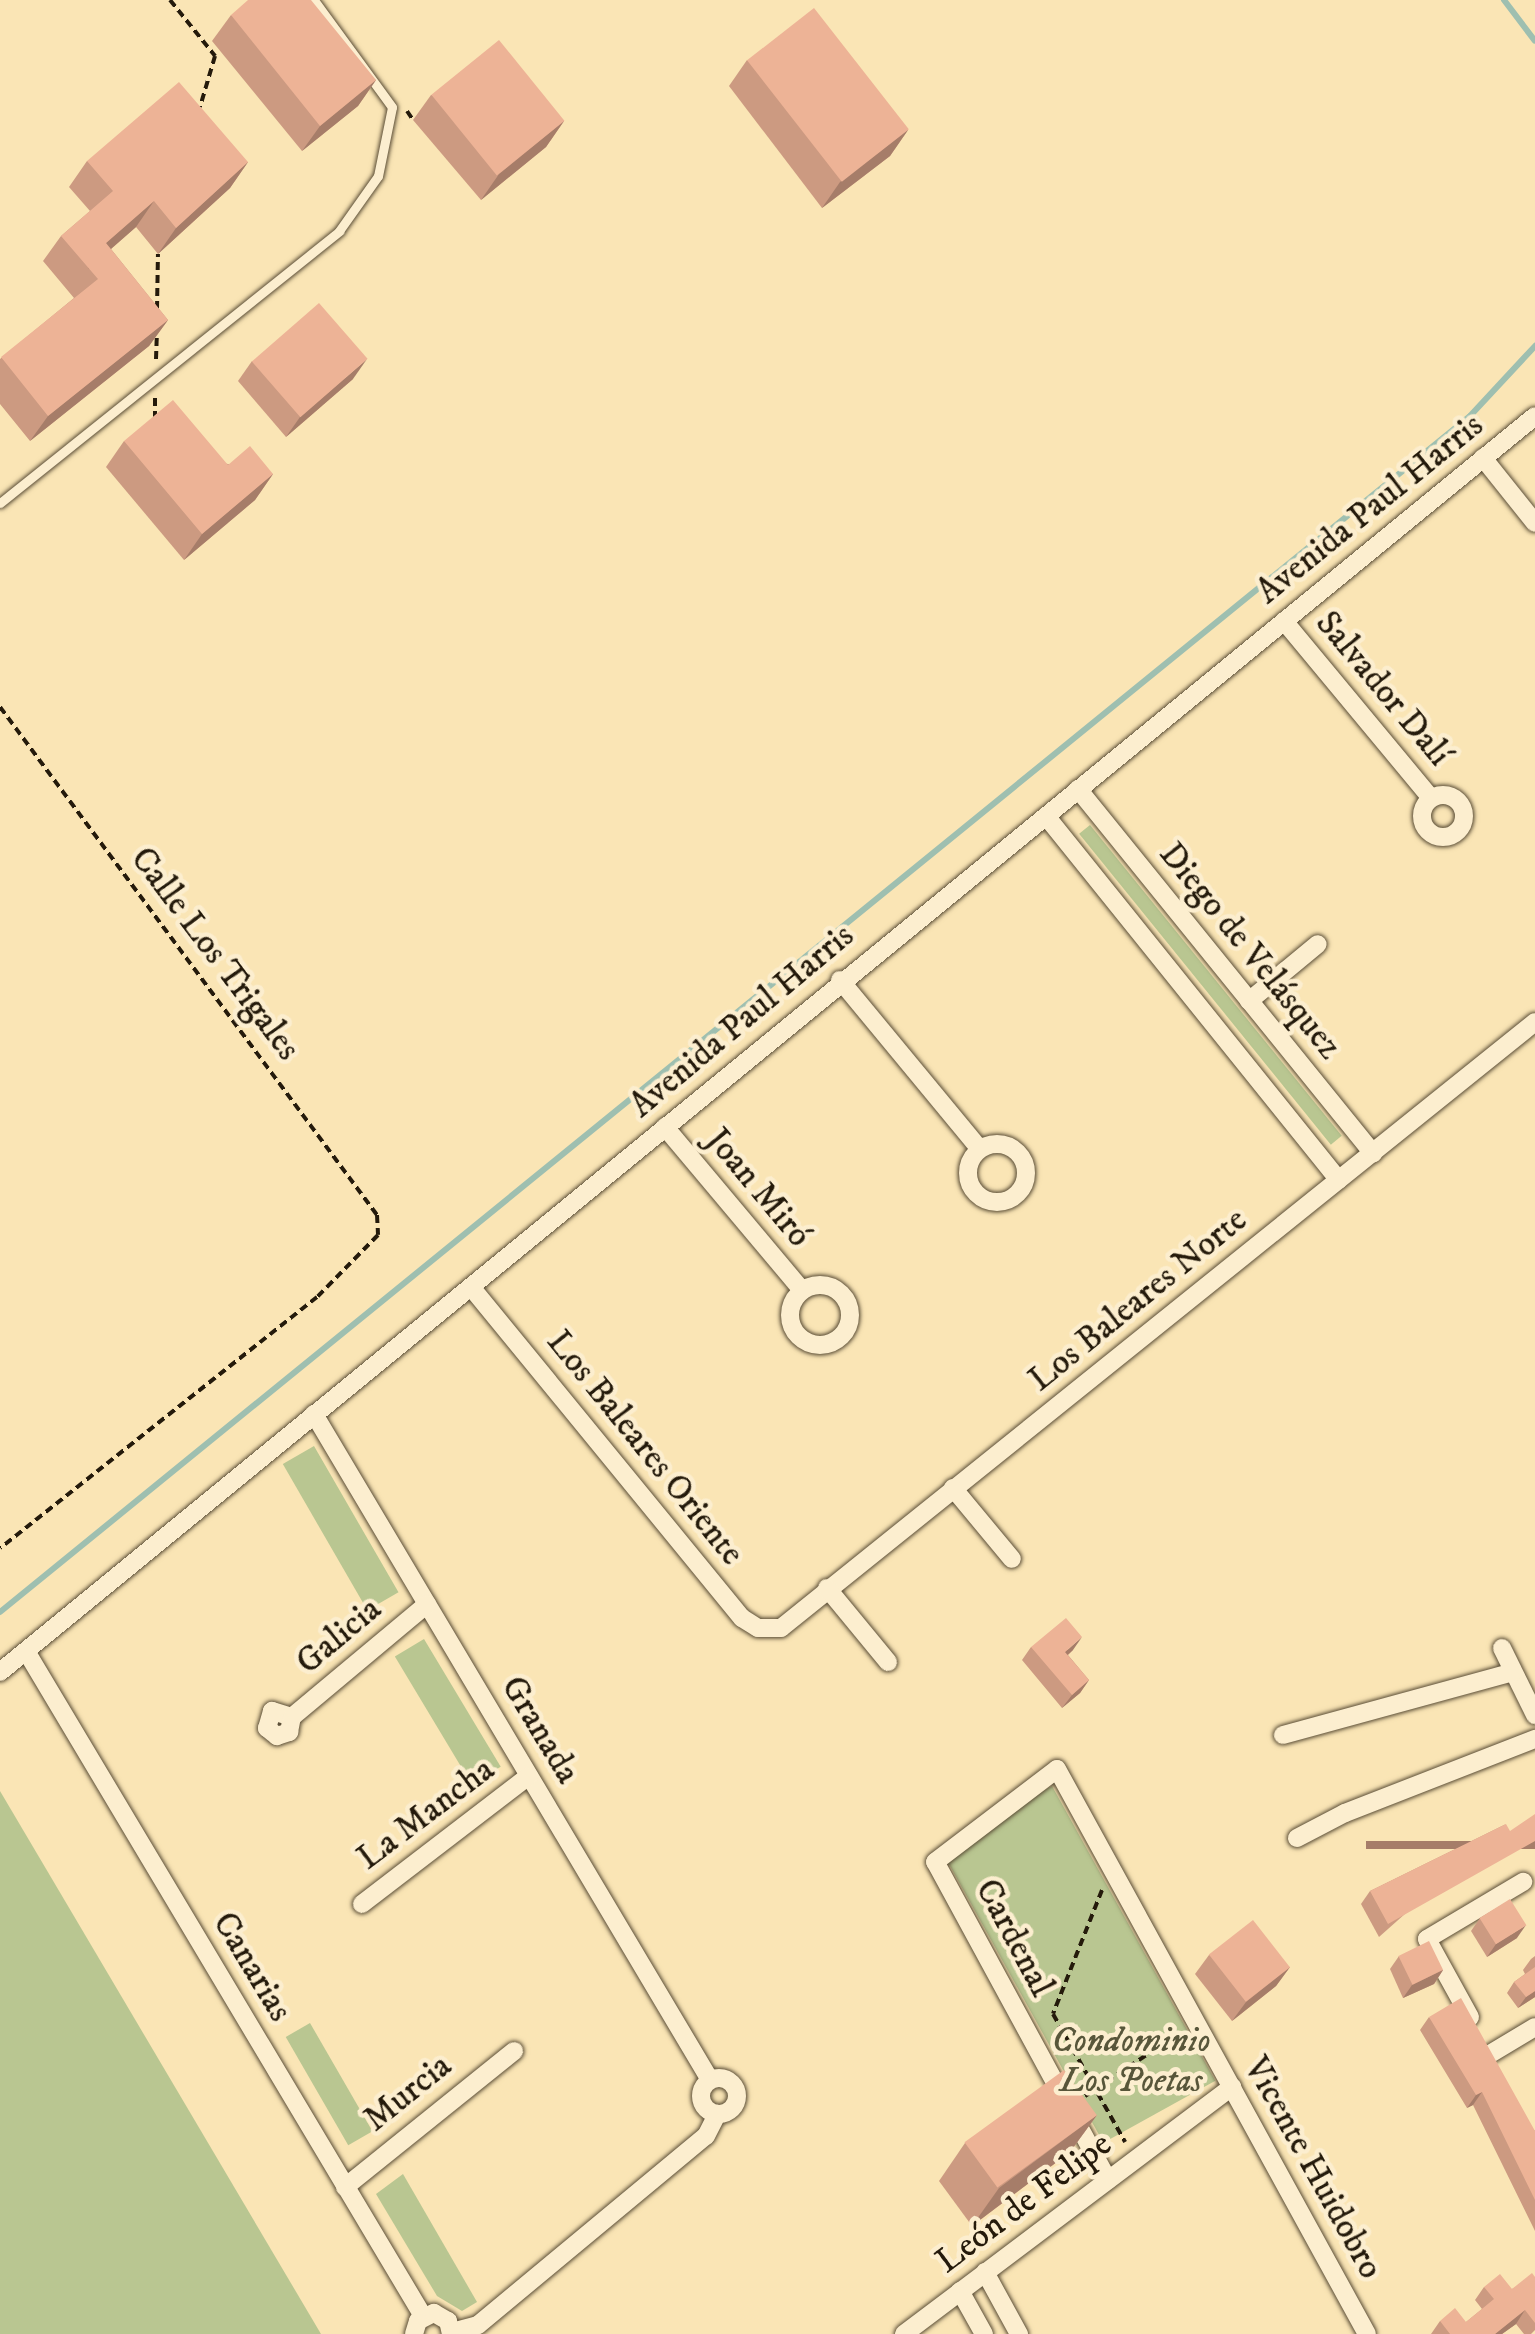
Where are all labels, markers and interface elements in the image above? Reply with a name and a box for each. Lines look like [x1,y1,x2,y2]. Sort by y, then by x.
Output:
street label: Avenida Paul Harris [1248,405,1492,613]
street label: Salvador Dalí [1306,603,1460,775]
street label: Diego de Velásquez [1150,834,1350,1068]
street label: Calle Los Trigales [121,839,309,1069]
street label: Avenida Paul Harris [621,915,863,1127]
street label: Joan Miró [696,1120,820,1256]
street label: Los Baleares Norte [1020,1199,1256,1401]
street label: Los Baleares Oriente [537,1322,753,1574]
street label: Galicia [288,1588,390,1684]
street label: Granada [492,1669,588,1791]
street label: La Mancha [349,1749,503,1879]
street label: Cardenal [966,1872,1062,2004]
street label: Canarias [203,1905,301,2029]
park label: Condominio Los Poetas [1052,2020,1210,2102]
street label: Murcia [356,2045,460,2141]
street label: Vicente Huidobro [1235,2050,1391,2286]
street label: León de Felipe [928,2123,1120,2283]

